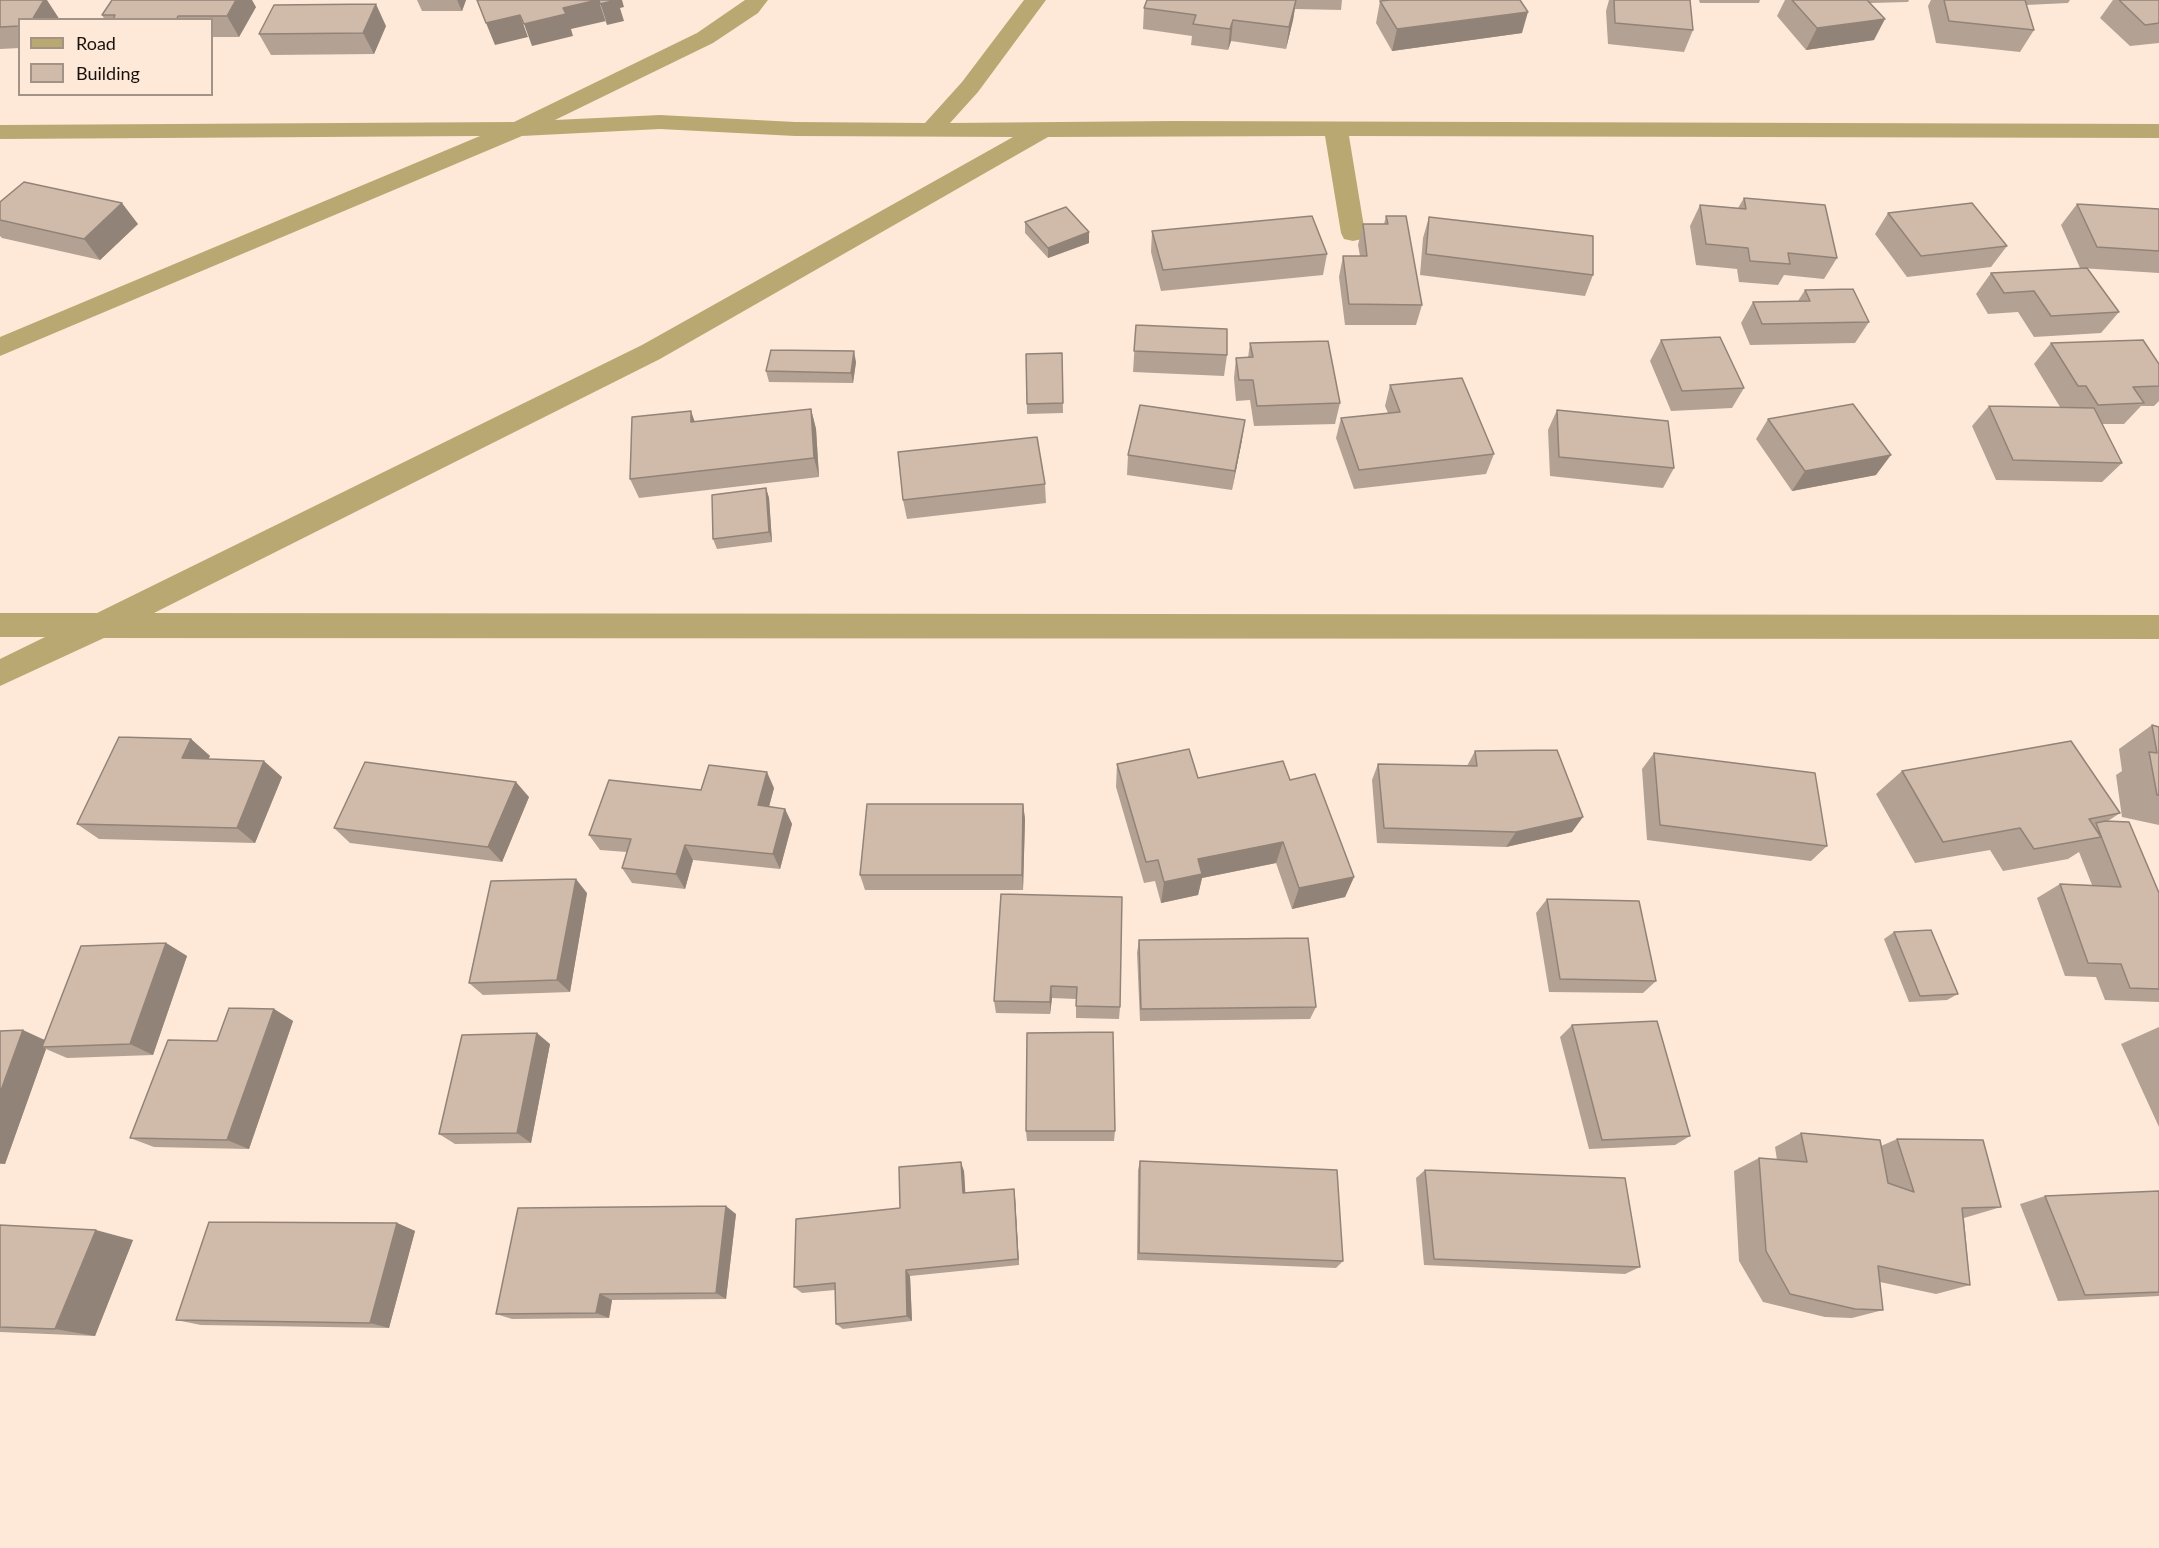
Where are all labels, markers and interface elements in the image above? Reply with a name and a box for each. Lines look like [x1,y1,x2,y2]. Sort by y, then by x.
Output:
legend [18,18,213,96]
text: Road [76,32,116,54]
text: Building [76,62,140,84]

